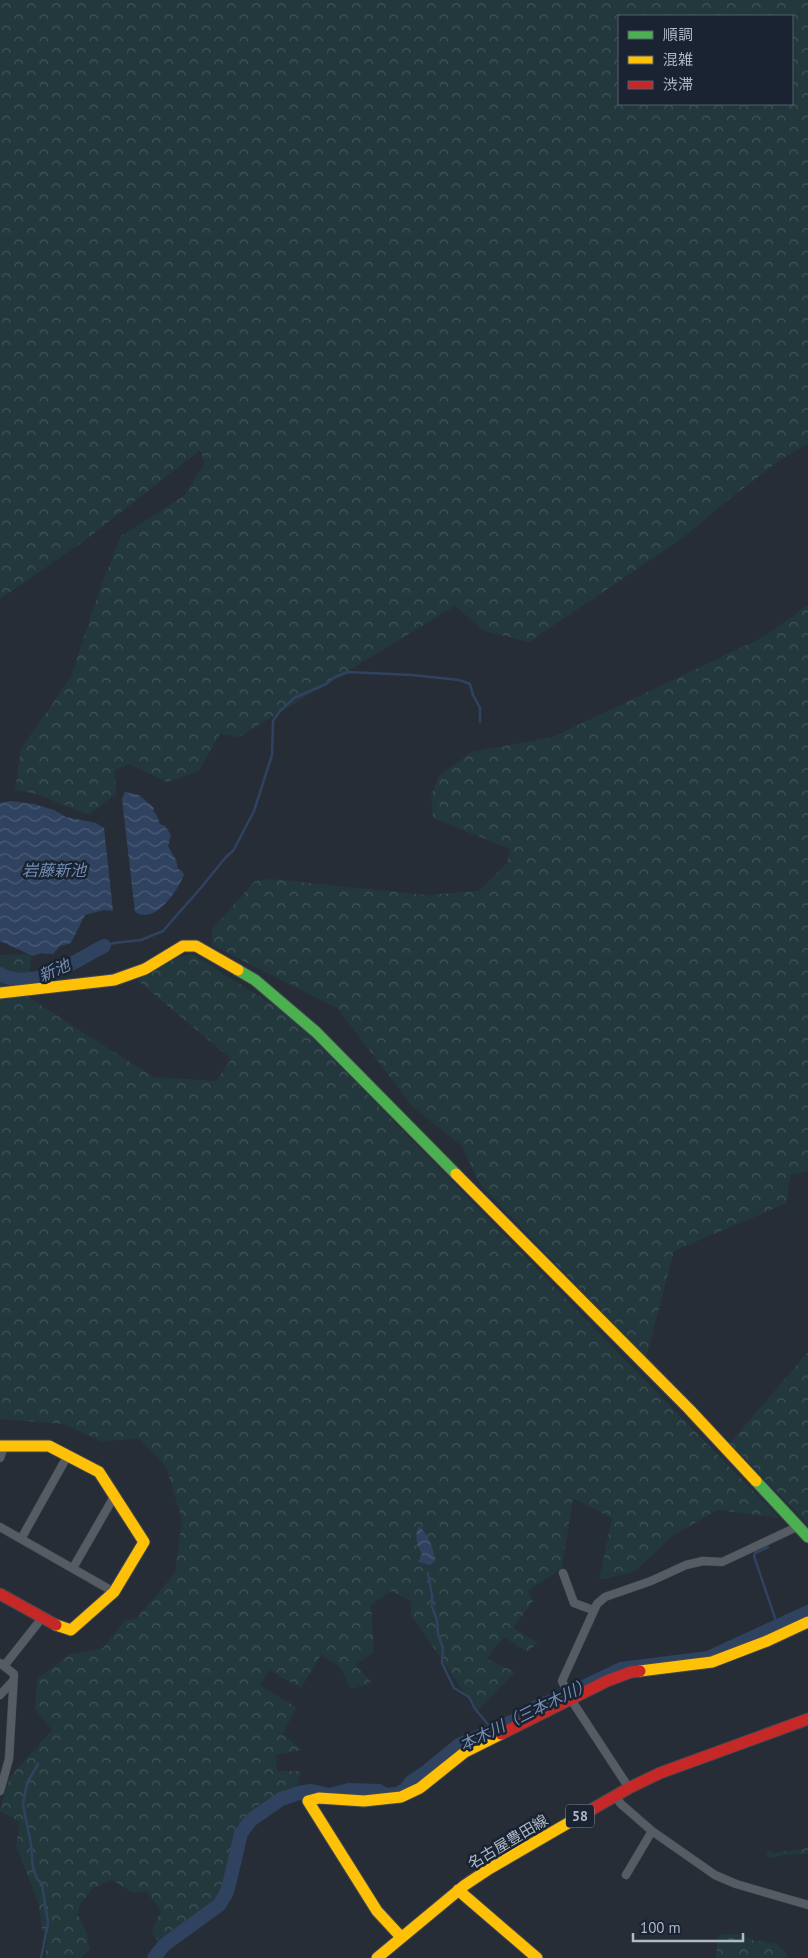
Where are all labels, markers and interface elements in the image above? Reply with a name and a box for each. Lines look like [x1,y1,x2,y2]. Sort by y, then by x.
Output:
legend [618,15,793,105]
text: 順調 [663,25,693,44]
text: 混雑 [663,50,693,69]
text: 渋滞 [663,75,693,94]
water label: 岩藤新池 [22,860,88,880]
water label: 新池 [35,954,75,986]
water label: 本木川（三本木川） [456,1673,594,1755]
road number: 58 [566,1804,594,1828]
street label: 名古屋豊田線 [464,1810,551,1873]
scale bar [633,1910,743,1942]
text: 100 m [640,1918,681,1937]

